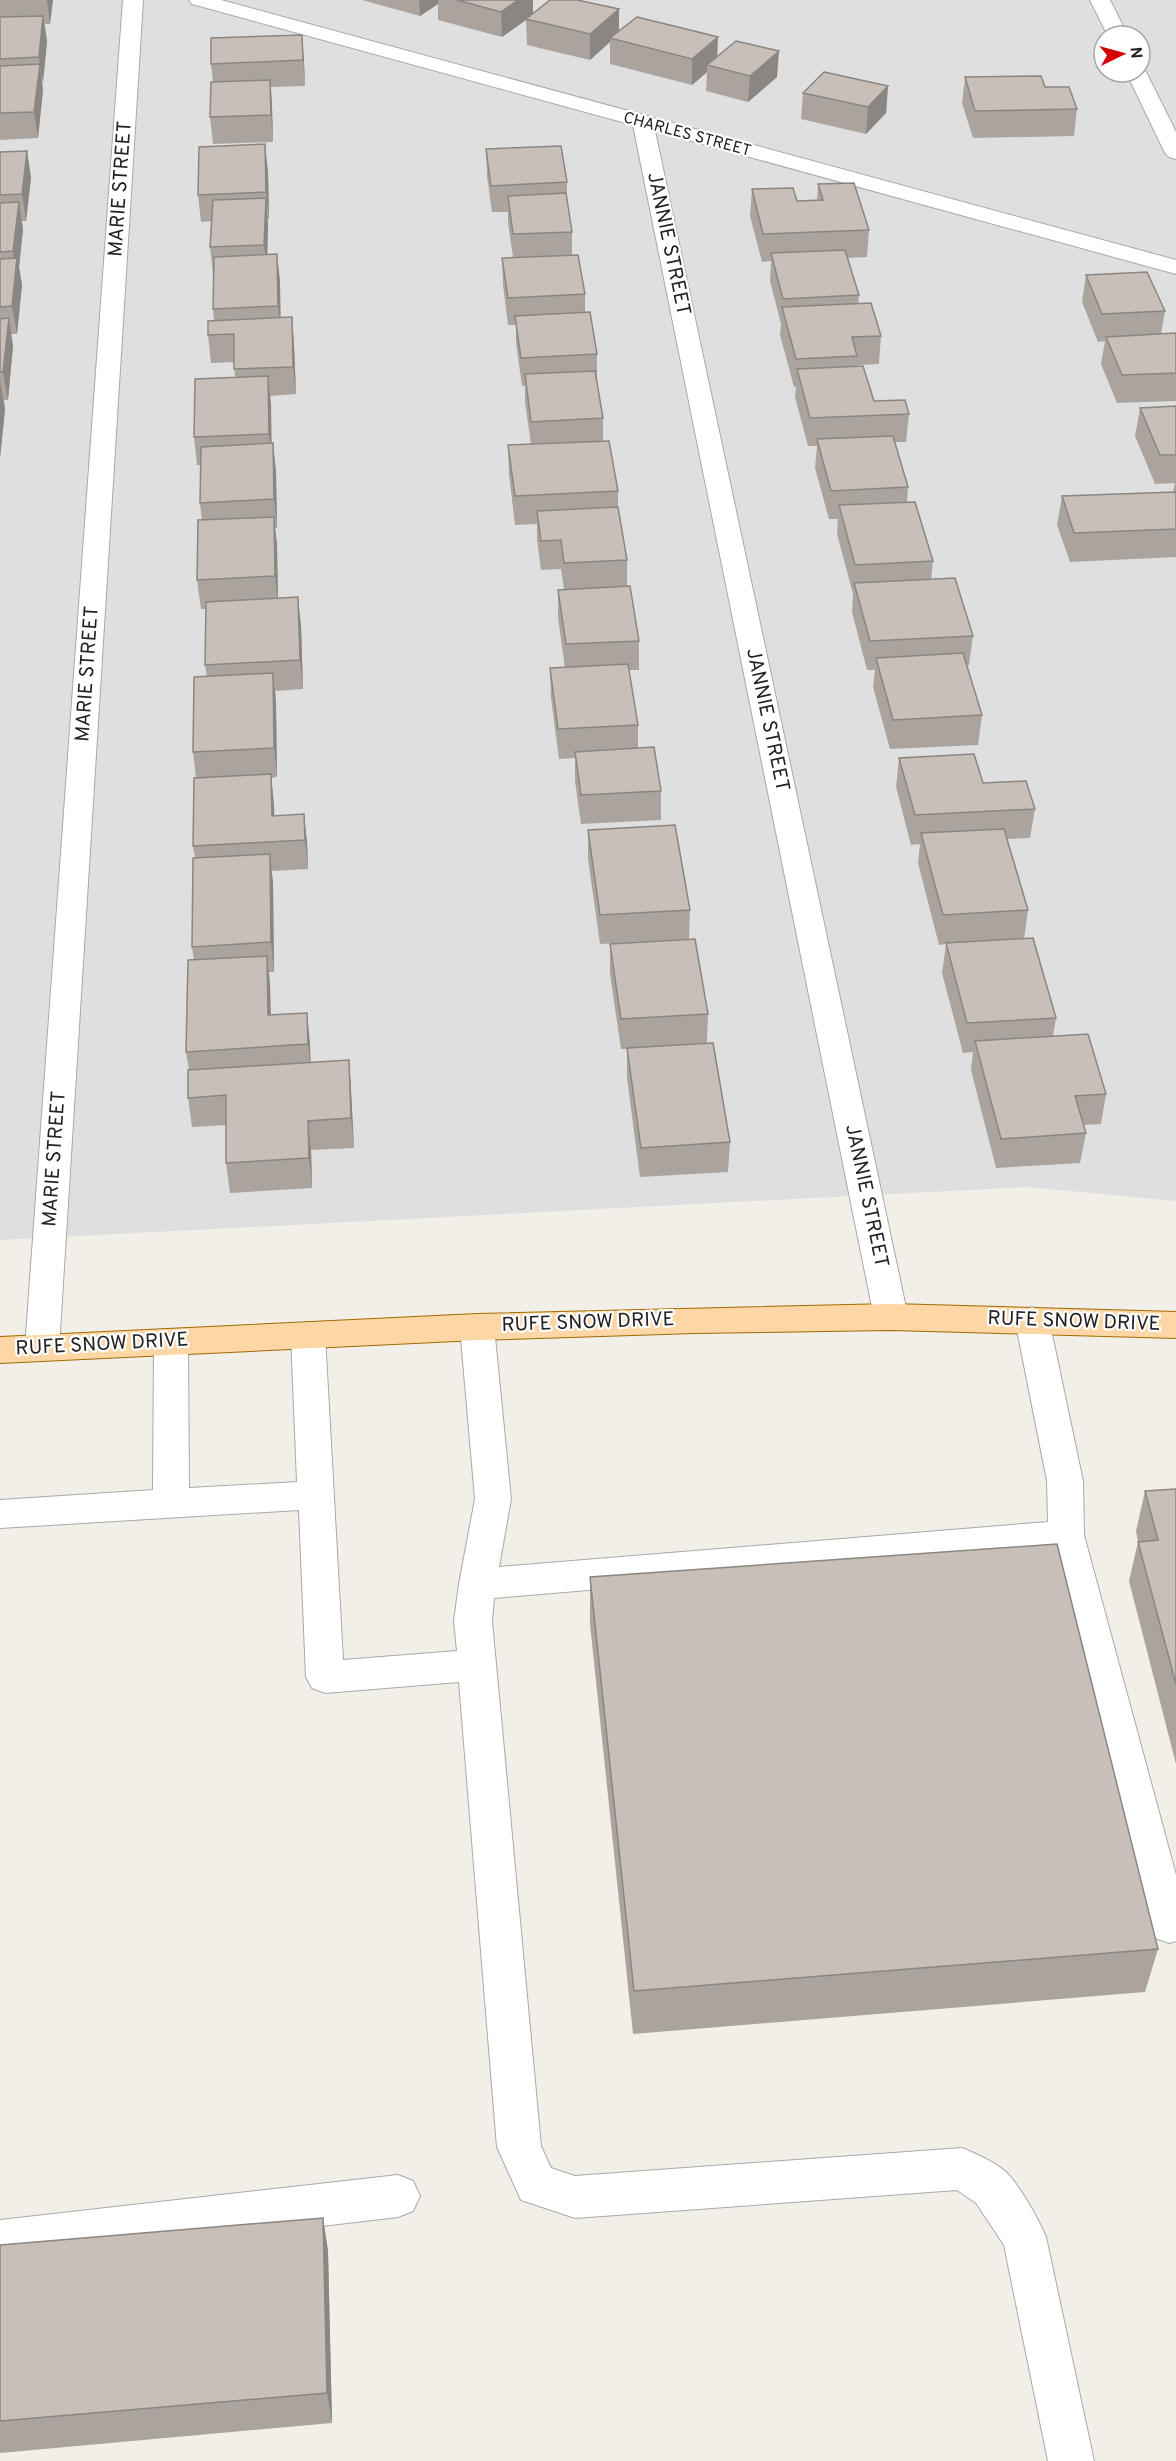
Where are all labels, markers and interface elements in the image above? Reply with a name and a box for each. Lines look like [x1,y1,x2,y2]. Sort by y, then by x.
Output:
north arrow [1092,24,1152,84]
text: N [1124,46,1145,59]
street label: CHARLES STREET [621,108,753,162]
street label: MARIE STREET [103,120,139,258]
street label: JANNIE STREET [640,170,696,318]
street label: MARIE STREET [70,605,106,743]
street label: JANNIE STREET [739,646,795,794]
street label: MARIE STREET [37,1090,73,1228]
street label: JANNIE STREET [838,1122,894,1270]
street label: RUFE SNOW DRIVE [987,1306,1161,1338]
street label: RUFE SNOW DRIVE [501,1307,675,1339]
street label: RUFE SNOW DRIVE [15,1327,189,1363]

